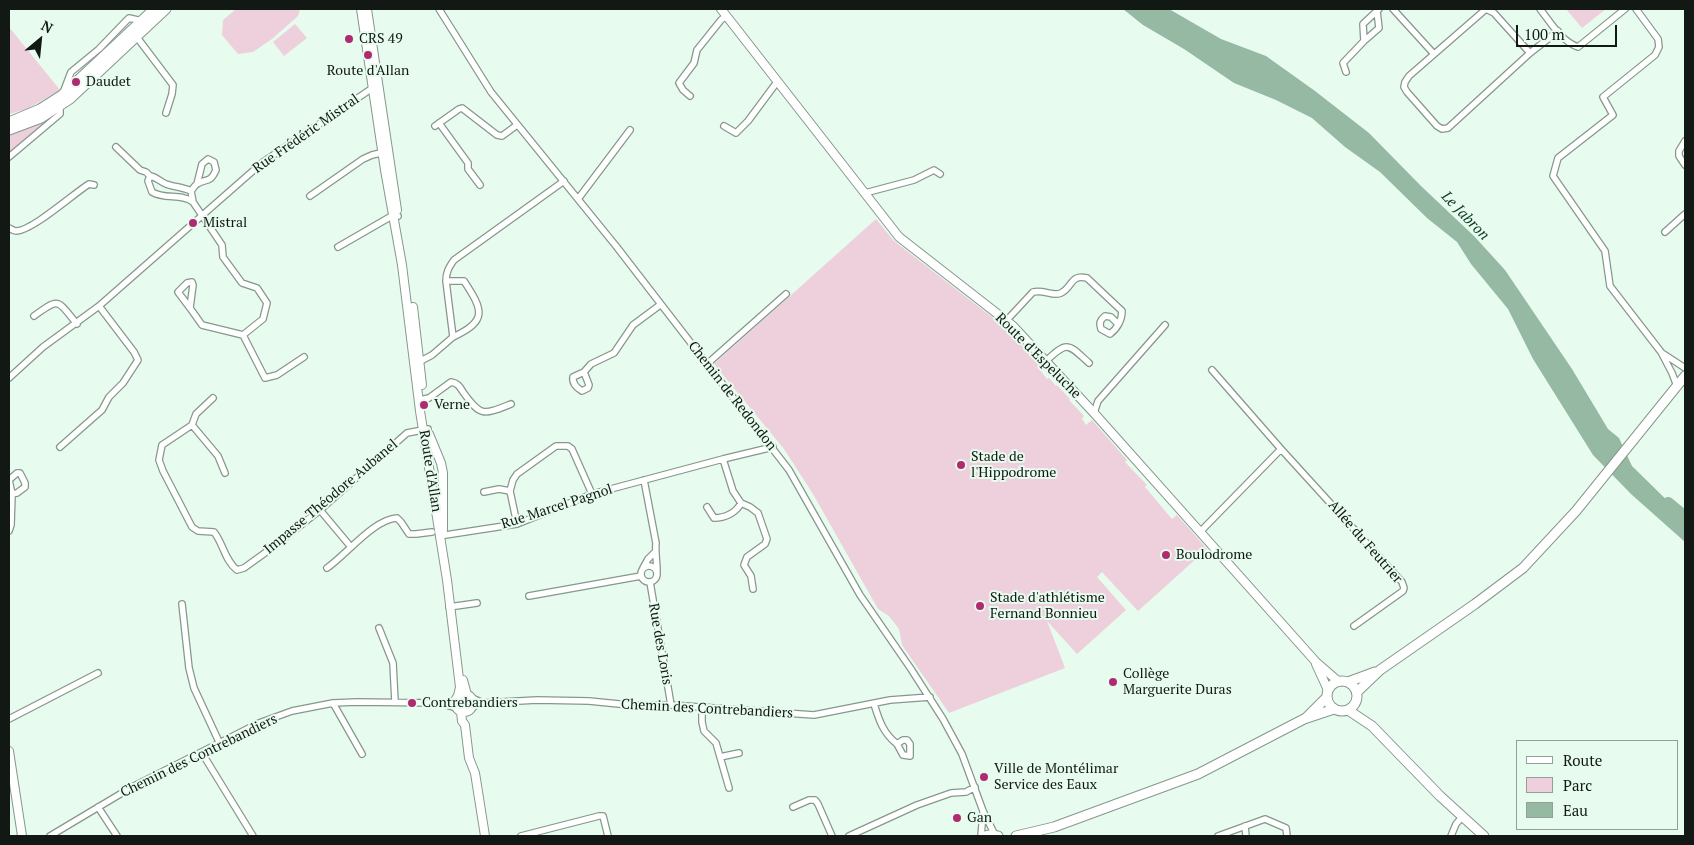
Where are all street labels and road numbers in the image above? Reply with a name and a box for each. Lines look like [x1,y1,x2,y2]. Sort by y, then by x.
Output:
street label: Rue Frédéric Mistral [250,91,362,177]
street label: Route d'Espeluche [992,310,1084,402]
street label: Chemin de Redondon [684,338,780,454]
street label: Route d'Allan [415,429,445,513]
street label: Impasse Théodore Aubanel [261,436,401,558]
street label: Rue Marcel Pagnol [499,481,615,533]
street label: Allée du Feutrier [1324,497,1406,587]
street label: Rue des Loris [645,602,675,686]
street label: Chemin des Contrebandiers [620,696,794,722]
street label: Chemin des Contrebandiers [118,711,280,801]

